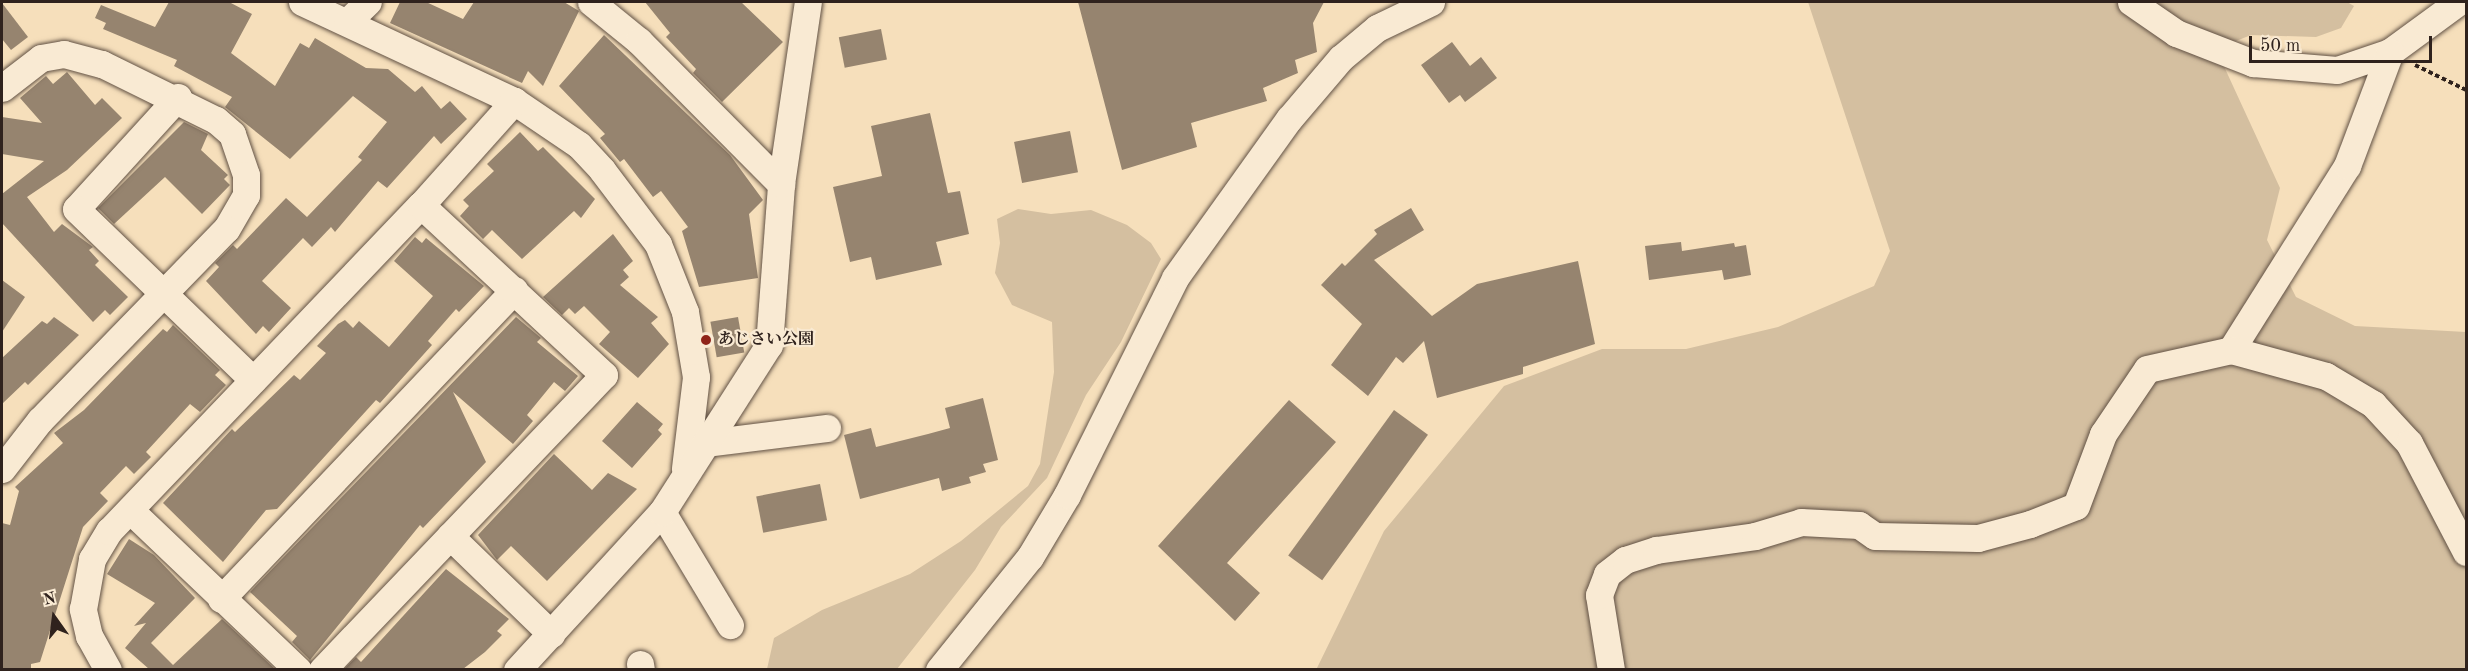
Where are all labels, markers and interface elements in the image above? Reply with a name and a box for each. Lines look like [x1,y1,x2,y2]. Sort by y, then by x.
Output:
scale bar [2252,24,2435,62]
text: 50 m [2260,37,2300,55]
place label: あじさい公園 [718,330,814,350]
marker: あじさい公園 [699,333,713,347]
north arrow [24,587,84,647]
text: N [42,590,58,609]

